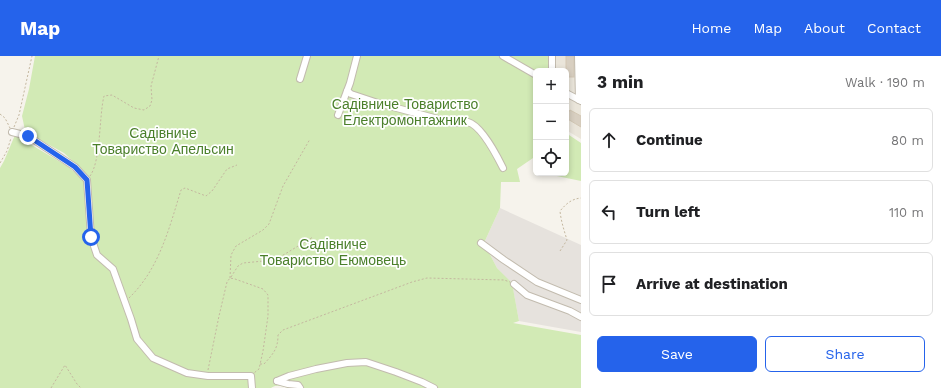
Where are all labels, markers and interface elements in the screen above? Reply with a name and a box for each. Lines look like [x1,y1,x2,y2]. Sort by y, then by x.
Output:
text: Map [20,17,60,40]
text: Home [691,20,731,36]
text: Map [753,20,782,36]
text: About [804,20,845,36]
text: Contact [867,20,921,36]
map controls [533,68,569,176]
button: + [533,68,569,104]
text: 3 min [597,72,643,92]
text: Walk · 190 m [845,75,925,90]
park label: Садівниче Товариство Електромонтажник [332,96,478,128]
button: − [533,104,569,140]
park label: Садівниче Товариство Апельсин [92,125,234,157]
route end [19,127,37,145]
icon: ahead [598,129,620,151]
text: Continue [636,131,703,149]
text: 80 m [891,133,924,148]
button: locate [533,140,569,176]
icon: left [598,201,620,223]
text: Turn left [636,203,700,221]
text: 110 m [889,205,924,220]
route start [82,228,100,246]
park label: Садівниче Товариство Еюмовець [260,236,406,268]
icon: arrive [598,273,620,295]
text: Arrive at destination [636,275,788,293]
button: Save [597,336,757,372]
button: Share [765,336,925,372]

